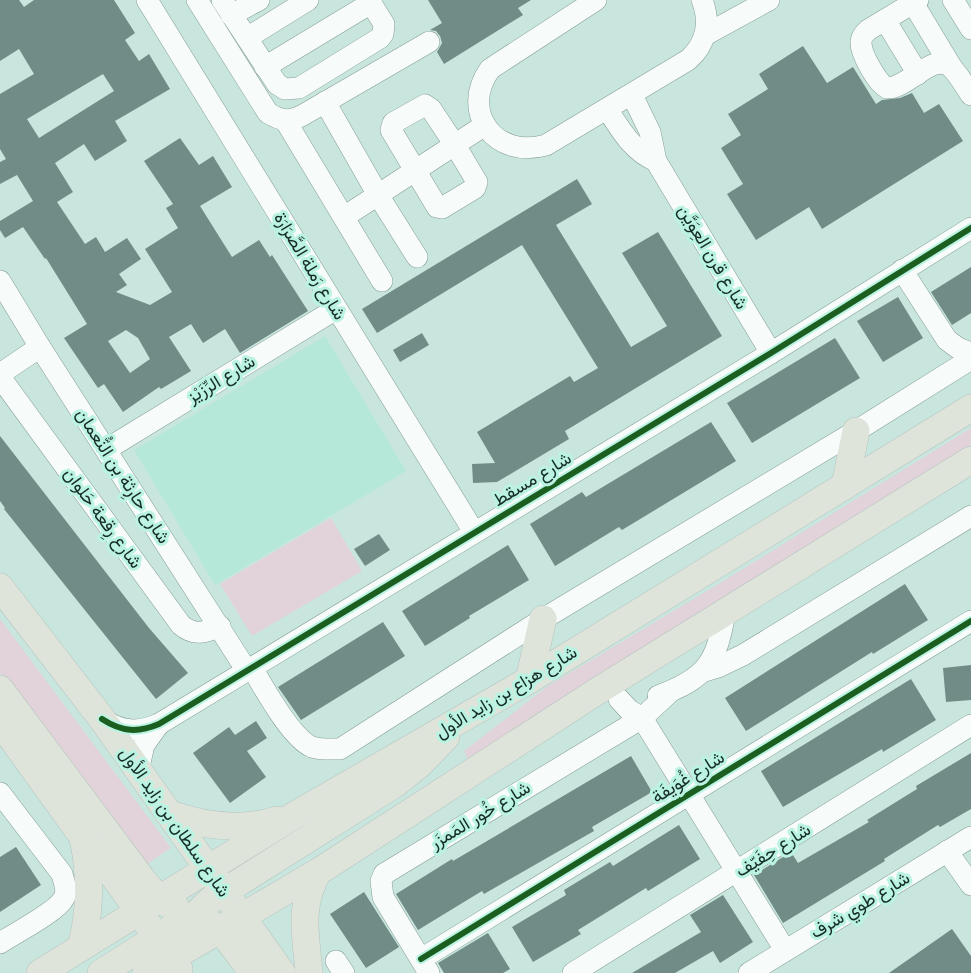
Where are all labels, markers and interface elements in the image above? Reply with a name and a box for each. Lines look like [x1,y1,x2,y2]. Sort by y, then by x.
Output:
street label: شارع قرن العِوَيَّن [672,201,753,314]
street label: شارع رَملة الصَّرَارَة [268,208,351,324]
street label: شارع الرِّزَيْز [182,350,260,409]
street label: شارع حارِثة بن النُّعمان [68,403,176,550]
street label: شارع مسقط [489,447,576,512]
street label: شارع رِقعة حَلوان [56,463,147,575]
street label: شارع هزاع بن زايد الأول [431,641,582,744]
street label: شارع سلطان بن زايد الأول [114,743,235,902]
street label: شارع غُوَيفَة [647,746,729,809]
street label: شارع خُور المَمزَر [425,776,535,855]
street label: شارع حِفَيّف [731,818,815,883]
street label: شارع طوي شرف [806,867,916,947]

